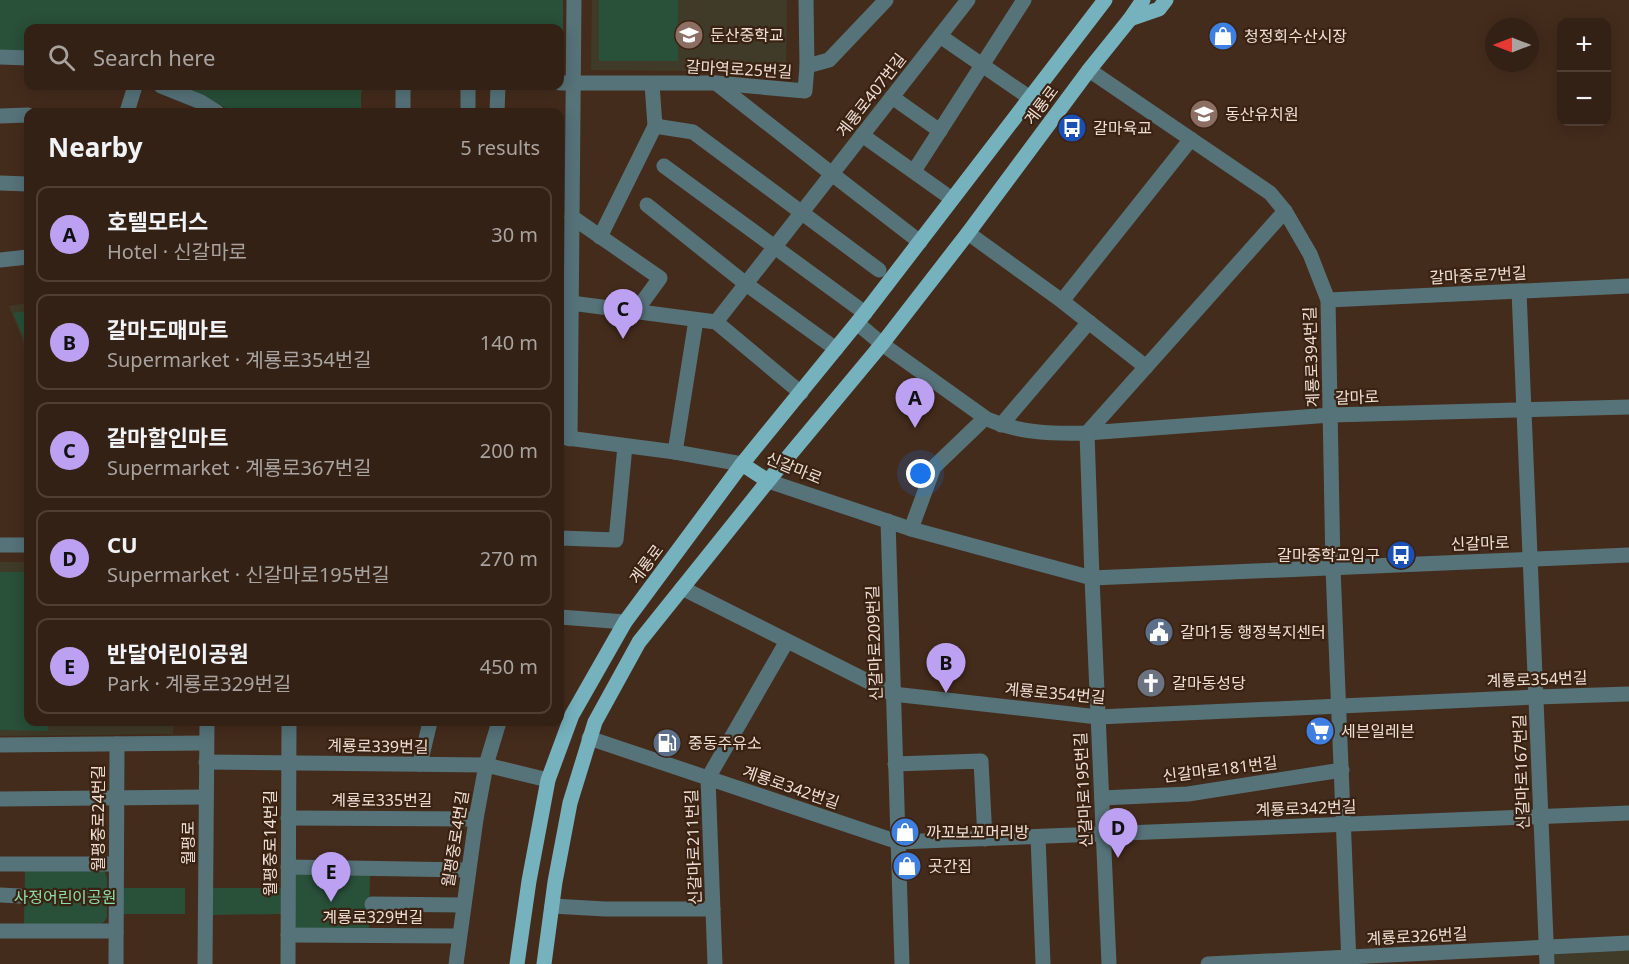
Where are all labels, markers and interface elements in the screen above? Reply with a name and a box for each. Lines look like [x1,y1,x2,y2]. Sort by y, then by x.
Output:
north arrow [1485,18,1539,72]
map controls [1557,18,1611,126]
button: + [1557,18,1611,72]
school or university icon: 둔산중학교 [673,19,705,51]
shop icon: 청정회수산시장 [1207,20,1239,52]
search box [24,24,564,90]
place label: 둔산중학교 [710,24,784,46]
place label: 청정회수산시장 [1244,25,1347,47]
icon: search [45,41,78,74]
text: Search here [93,42,215,72]
street label: 계룡로407번길 [831,48,911,142]
street label: 갈마역로25번길 [685,55,793,83]
button: − [1557,72,1611,126]
street label: 계룡로 [1019,81,1063,129]
school or university icon: 동산유치원 [1188,98,1220,130]
place label: 동산유치원 [1225,103,1299,125]
bus stop icon: 갈마육교 [1056,112,1088,144]
place label: 갈마육교 [1093,117,1152,139]
text: Nearby [48,129,143,165]
text: 5 results [460,134,540,161]
text: 호텔모터스 [107,206,208,236]
text: A [63,221,76,248]
text: 30 m [491,221,538,248]
text: Hotel · 신갈마로 [107,238,247,265]
street label: 갈마중로7번길 [1429,261,1527,289]
pin: C [604,290,642,339]
street label: 계룡로394번길 [1298,306,1324,408]
text: 갈마도매마트 [107,314,228,344]
text: B [63,329,76,356]
text: 140 m [480,329,538,356]
text: Supermarket · 계룡로354번길 [107,346,372,373]
pin: A [896,378,934,428]
street label: 갈마로 [1335,385,1380,409]
text: 갈마할인마트 [107,422,228,452]
text: C [63,437,76,464]
text: 200 m [480,437,538,464]
street label: 신갈마로 [763,447,826,489]
text: Supermarket · 계룡로367번길 [107,454,372,481]
your location [906,459,935,488]
text: CU [107,529,138,559]
street label: 신갈마로 [1450,531,1510,555]
bus stop icon: 갈마중학교입구 [1385,539,1417,571]
street label: 계룡로 [624,540,668,588]
place label: 갈마중학교입구 [1277,544,1380,566]
text: D [62,545,77,572]
text: 270 m [480,545,538,572]
text: Supermarket · 신갈마로195번길 [107,561,390,588]
street label: 신갈마로209번길 [861,585,887,701]
public building icon: 갈마1동 행정복지센터 [1143,616,1175,648]
place label: 갈마1동 행정복지센터 [1180,621,1326,643]
text: 반달어린이공원 [107,638,249,668]
pin: B [926,644,966,693]
text: E [64,653,75,680]
text: 450 m [480,653,538,680]
street label: 계룡로354번길 [1486,666,1588,692]
church icon: 갈마동성당 [1135,667,1167,699]
text: Park · 계룡로329번길 [107,670,291,697]
place label: 갈마동성당 [1172,672,1246,694]
street label: 계룡로354번길 [1004,678,1106,708]
street label: 신갈마로167번길 [1508,714,1534,830]
supermarket icon: 세븐일레븐 [1304,715,1336,747]
place label: 세븐일레븐 [1341,720,1415,742]
fuel station icon: 중동주유소 [651,727,683,759]
place label: 중동주유소 [688,732,762,754]
street label: 신갈마로195번길 [1069,732,1097,848]
street label: 계룡로339번길 [327,734,429,758]
street label: 신갈마로181번길 [1161,751,1279,787]
street label: 계룡로342번길 [740,760,842,814]
street label: 월평중로24번길 [87,765,109,871]
street label: 계룡로335번길 [331,789,433,811]
street label: 월평중로4번길 [437,789,473,889]
street label: 신갈마로211번길 [680,789,706,905]
street label: 월평중로14번길 [259,790,281,896]
street label: 계룡로342번길 [1255,795,1357,821]
pin: D [1098,808,1138,858]
shop icon: 까꼬보꼬머리방 [889,816,921,848]
street label: 월평로 [177,821,199,865]
place label: 까꼬보꼬머리방 [926,821,1029,843]
shop icon: 곳간집 [891,850,923,882]
pin: E [312,852,350,902]
place label: 곳간집 [928,855,972,877]
park label: 사정어린이공원 [13,886,117,908]
street label: 계룡로329번길 [322,906,424,928]
street label: 계룡로326번길 [1366,922,1468,950]

